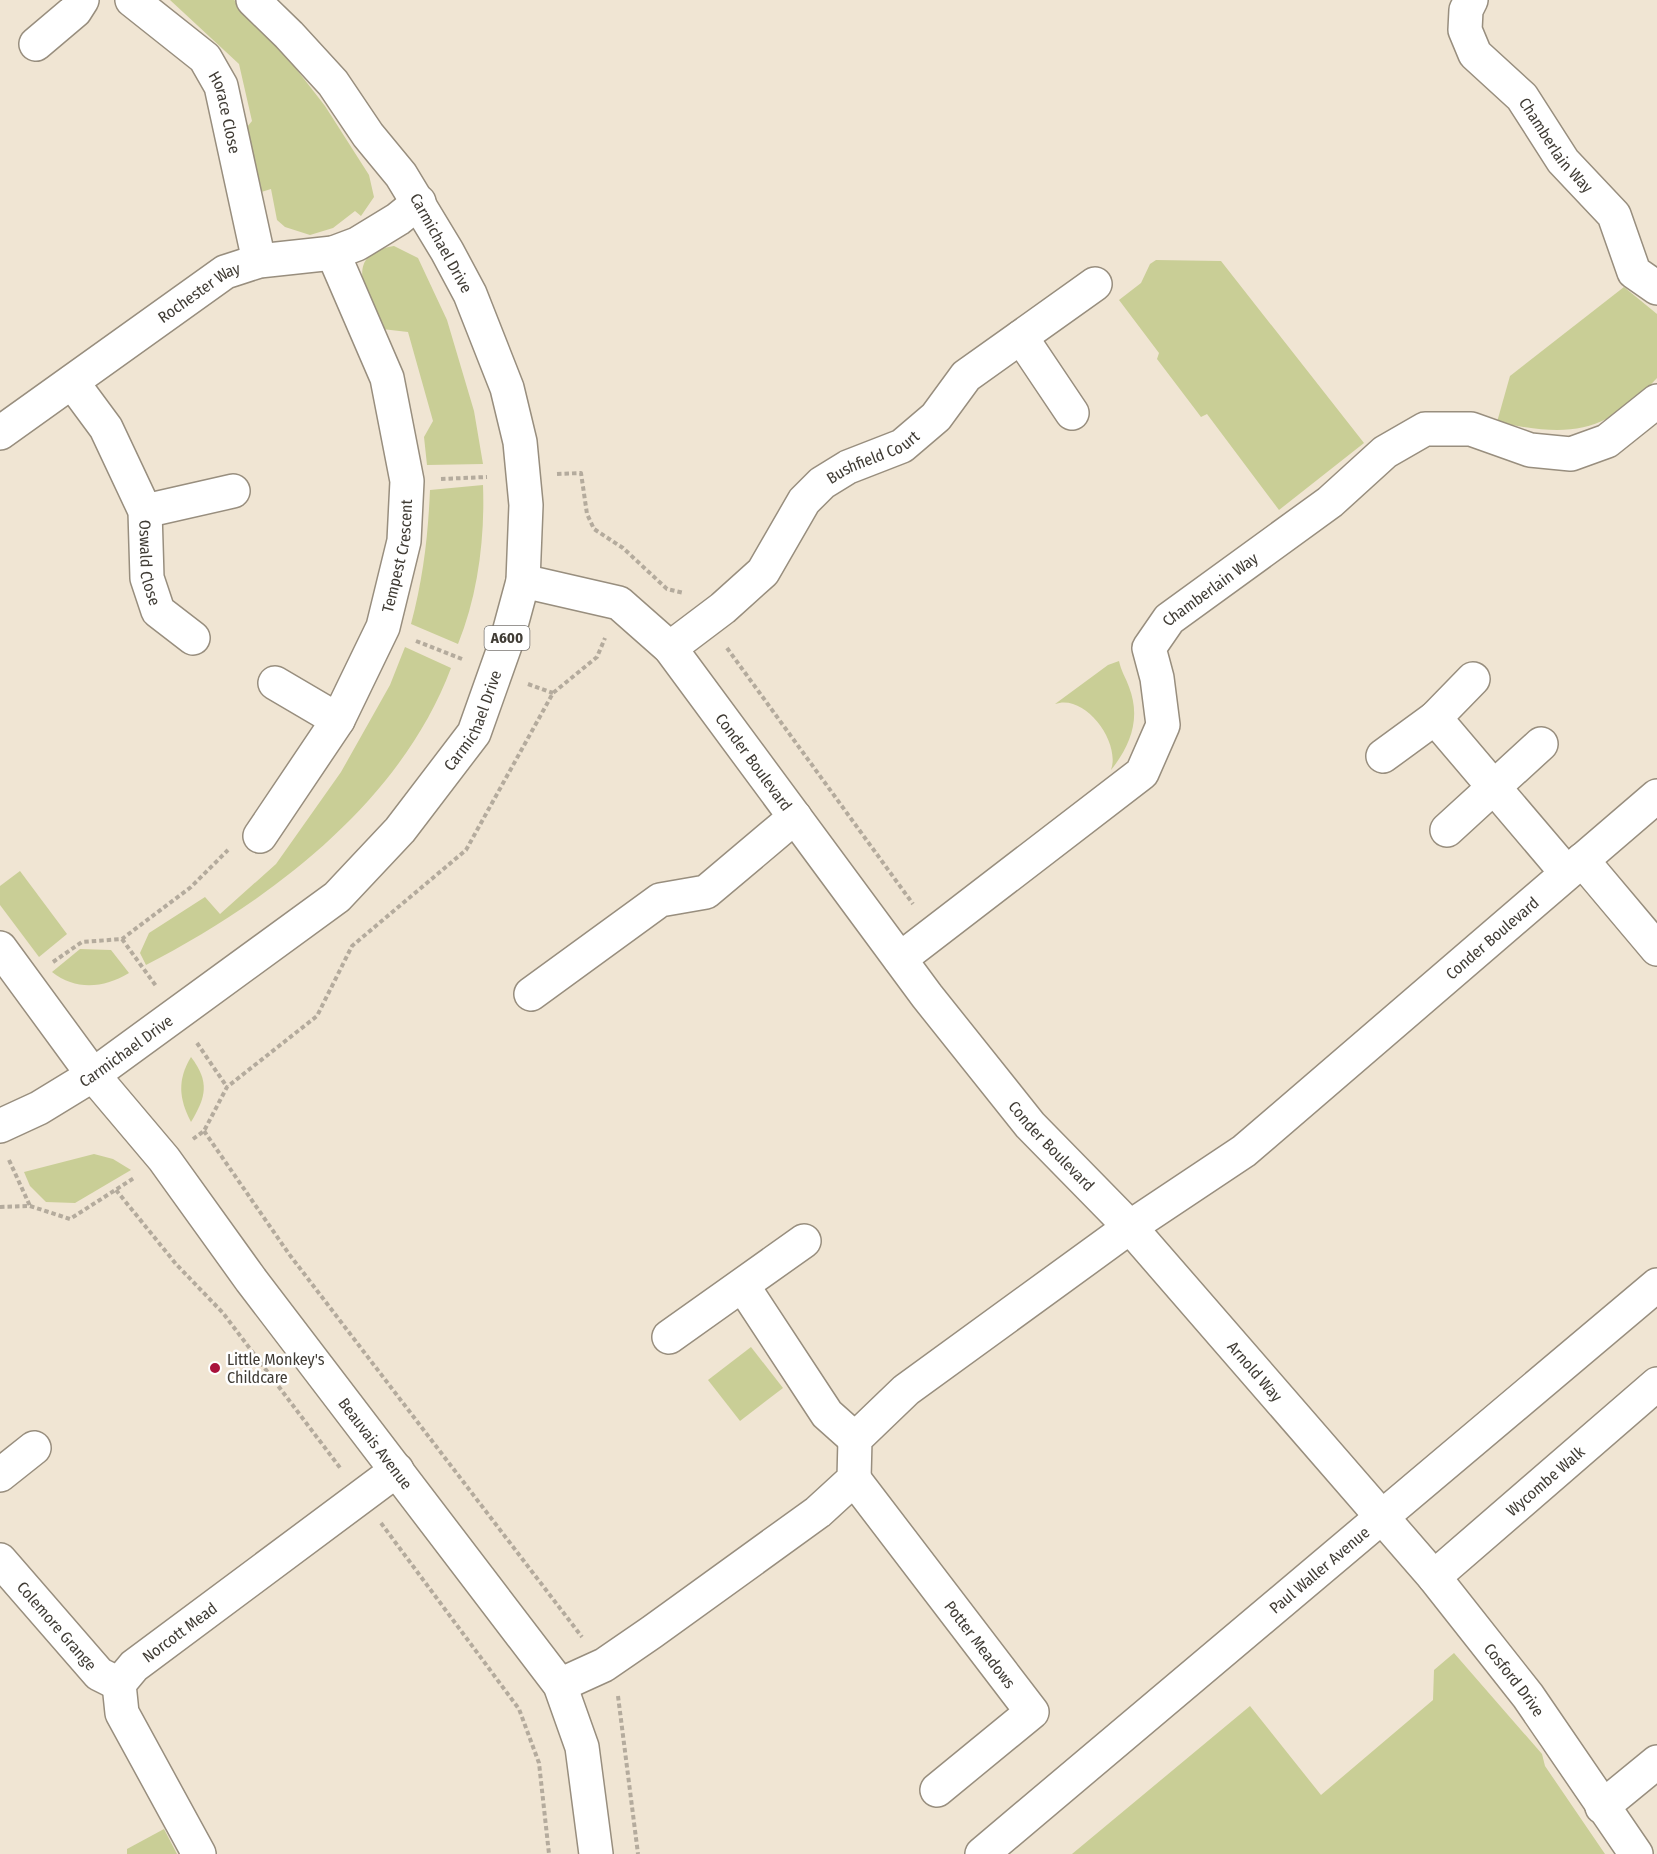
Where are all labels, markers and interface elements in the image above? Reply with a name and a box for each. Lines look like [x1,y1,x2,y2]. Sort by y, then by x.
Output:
street label: Horace Close [205,68,245,155]
street label: Chamberlain Way [1515,94,1598,197]
street label: Carmichael Drive [406,190,476,296]
street label: Rochester Way [154,258,243,327]
street label: Bushfield Court [823,426,923,487]
street label: Tempest Crescent [377,498,416,614]
street label: Oswald Close [136,520,165,608]
street label: Chamberlain Way [1158,548,1262,629]
road number: A600 [484,626,530,650]
street label: Carmichael Drive [439,667,505,774]
street label: Conder Boulevard [712,709,796,814]
street label: Conder Boulevard [1442,893,1542,983]
street label: Carmichael Drive [76,1011,176,1091]
street label: Conder Boulevard [1005,1097,1098,1195]
street label: Arnold Way [1224,1337,1287,1406]
place label: Little Monkey's Childcare [227,1350,325,1387]
marker: Little Monkey's Childcare [208,1361,222,1375]
street label: Beauvais Avenue [335,1394,417,1493]
street label: Wycombe Walk [1502,1441,1589,1520]
street label: Paul Waller Avenue [1265,1522,1373,1617]
street label: Colemore Grange [13,1577,101,1674]
street label: Potter Meadows [941,1597,1020,1692]
street label: Norcott Mead [139,1598,220,1666]
street label: Cosford Drive [1480,1639,1549,1720]

